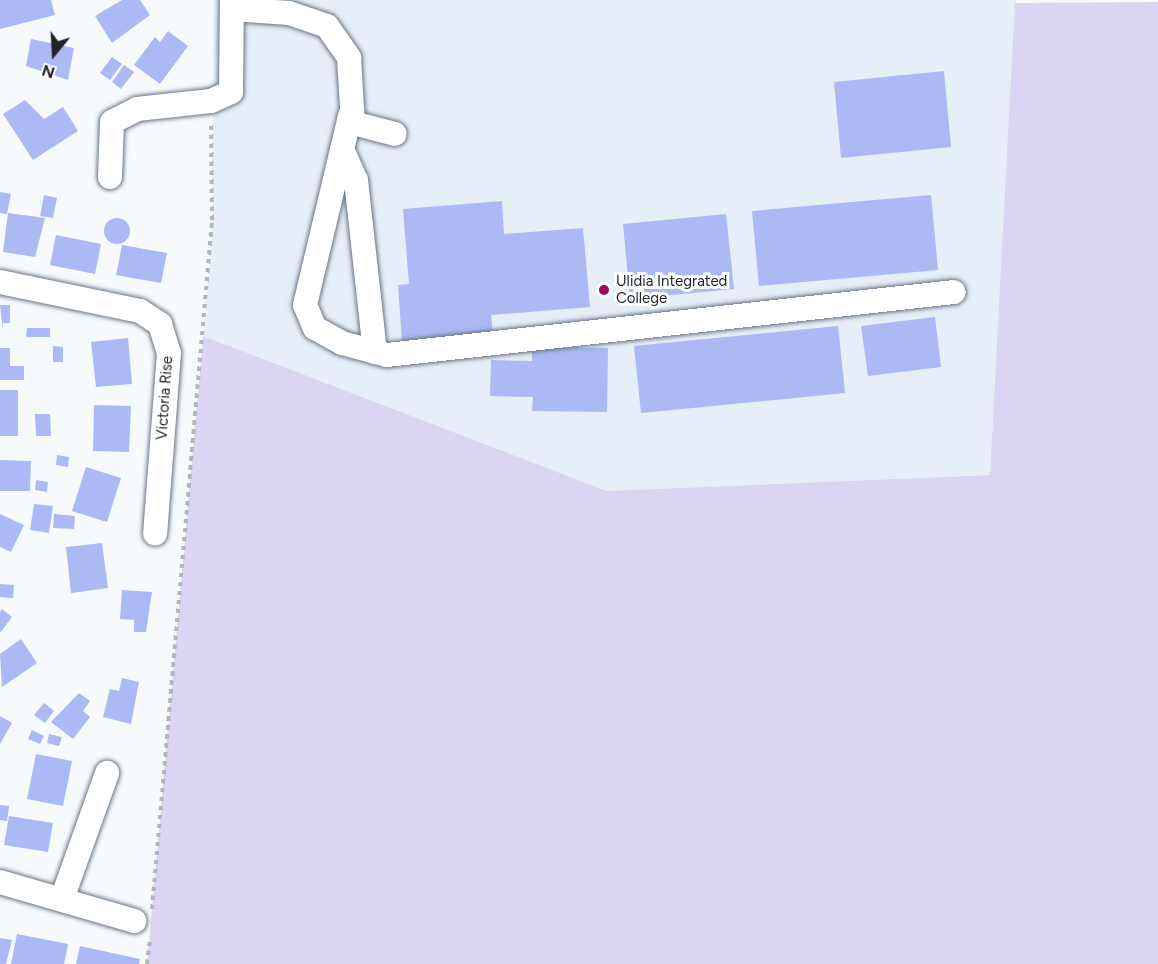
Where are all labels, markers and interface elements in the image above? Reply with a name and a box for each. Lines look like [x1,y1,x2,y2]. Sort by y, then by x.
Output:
north arrow [24,24,84,84]
text: N [39,61,57,83]
place label: Ulidia Integrated College [616,272,727,307]
marker: Ulidia Integrated College [597,283,611,297]
street label: Victoria Rise [153,355,177,441]

